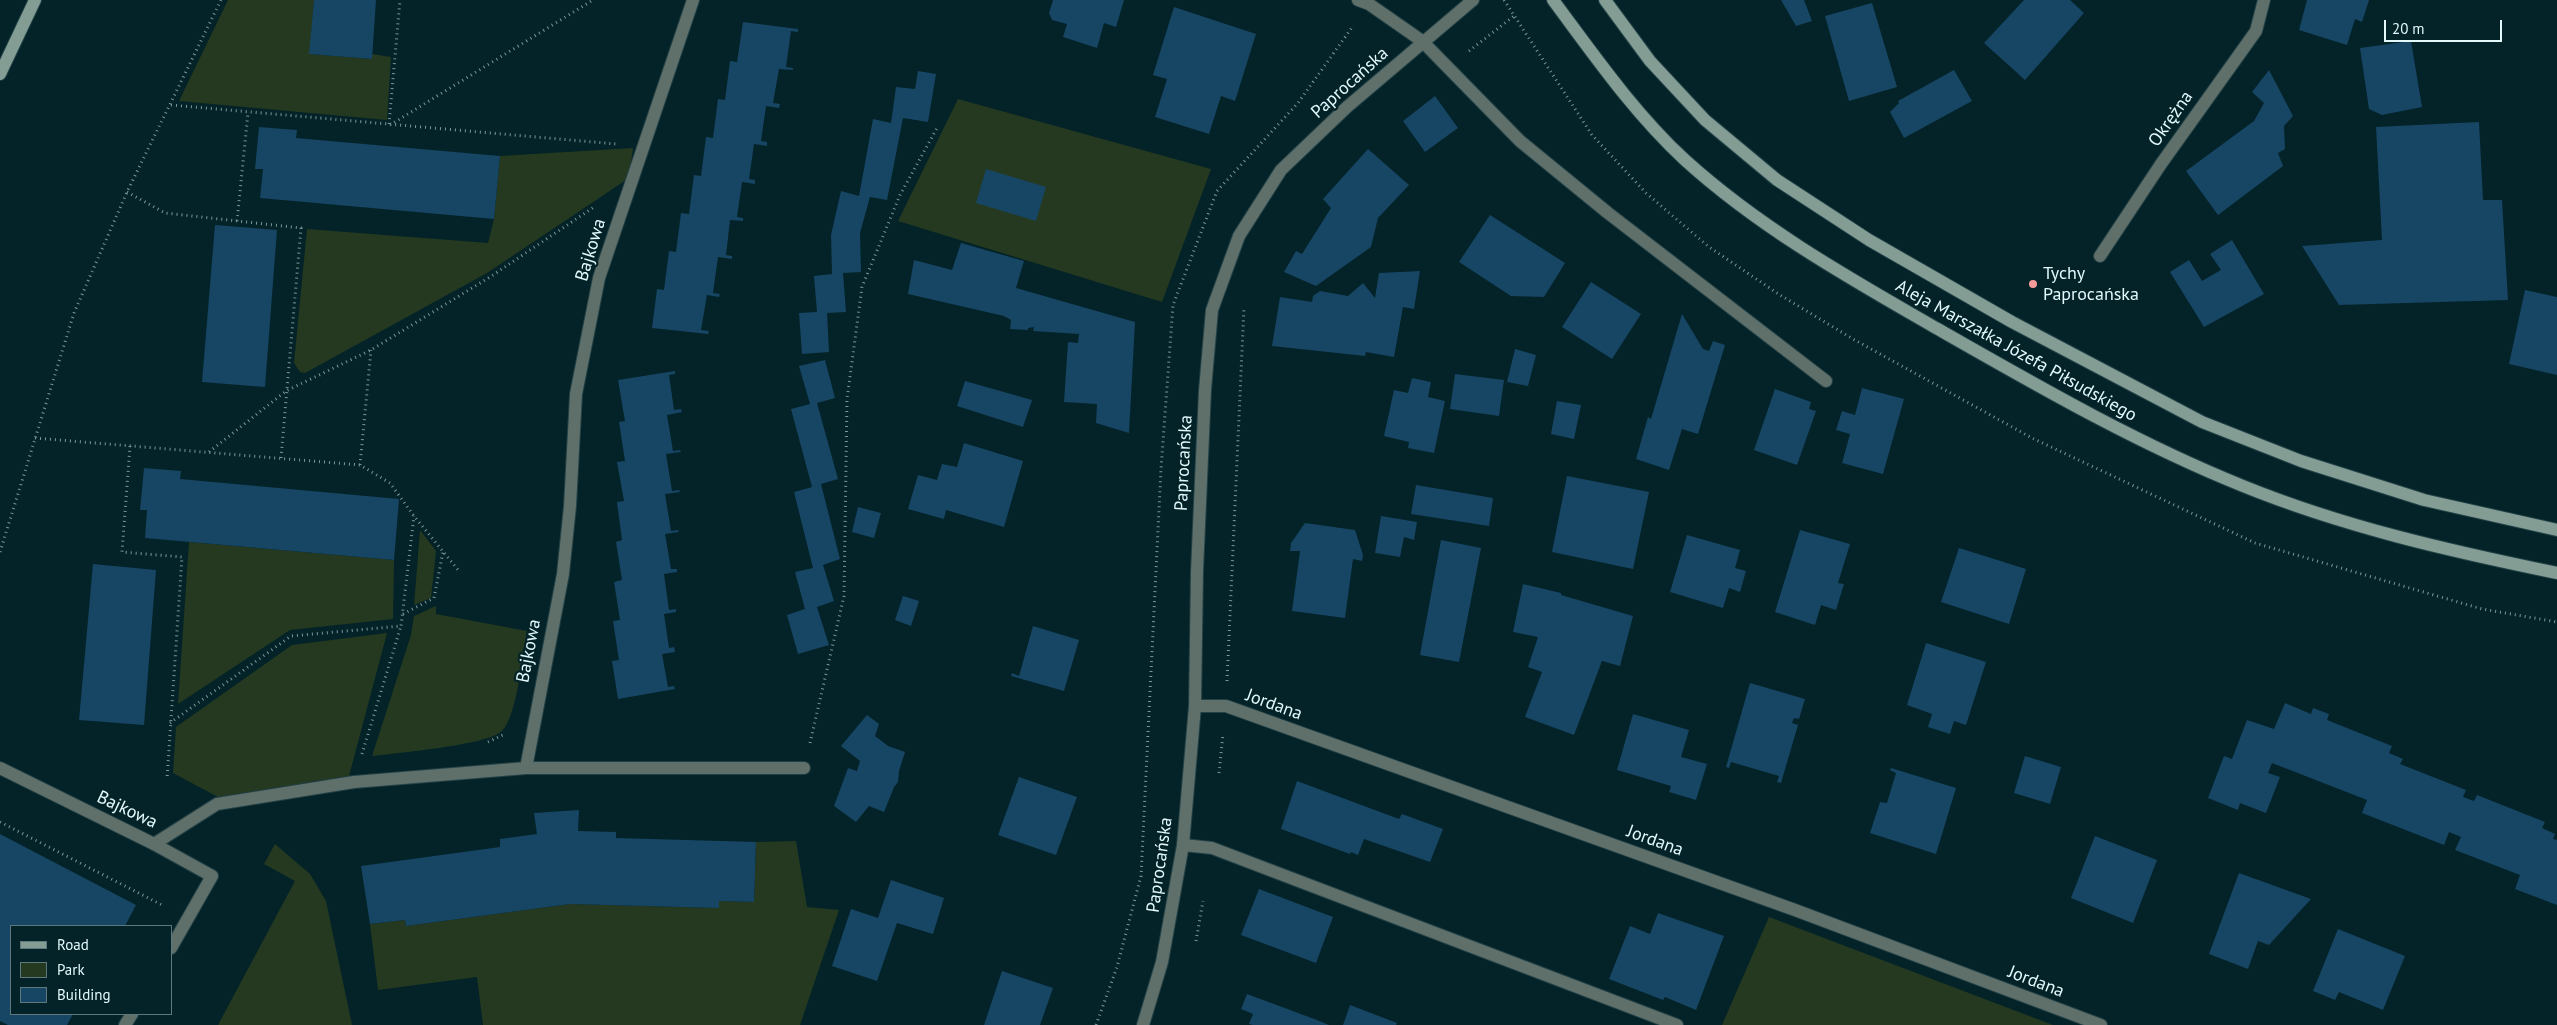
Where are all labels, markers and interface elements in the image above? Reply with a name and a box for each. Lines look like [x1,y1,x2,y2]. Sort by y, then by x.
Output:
scale bar [2387,10,2504,42]
text: 20 m [2392,19,2425,38]
street label: Paprocańska [1307,43,1393,123]
street label: Okrężna [2144,87,2198,151]
street label: Bajkowa [571,216,611,284]
place label: Tychy Paprocańska [2043,263,2139,306]
street label: Aleja Marszałka Józefa Piłsudskiego [1892,276,2140,426]
marker: Tychy Paprocańska [2027,278,2039,290]
street label: Paprocańska [1171,415,1197,511]
street label: Bajkowa [512,617,546,685]
street label: Jordana [1243,685,1305,725]
street label: Bajkowa [93,787,161,833]
street label: Paprocańska [1143,816,1177,914]
street label: Jordana [1624,821,1686,861]
legend [10,925,172,1015]
text: Road [57,935,89,954]
text: Park [57,960,85,979]
street label: Jordana [2005,961,2067,1003]
text: Building [57,985,111,1004]

